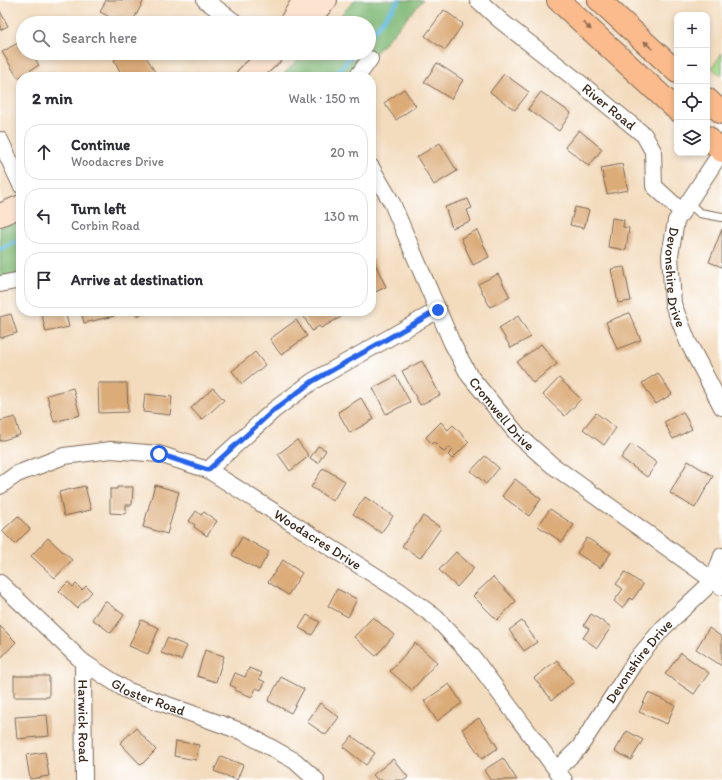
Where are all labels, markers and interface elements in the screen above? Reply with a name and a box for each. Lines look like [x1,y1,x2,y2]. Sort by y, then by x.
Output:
map controls [674,12,710,156]
button: + [674,12,710,48]
search box [16,16,376,60]
one-way arrow [582,22,592,31]
icon: search [30,27,52,49]
text: Search here [62,29,137,47]
one-way arrow [643,41,653,50]
button: − [674,48,710,84]
street label: River Road [579,80,640,134]
button: locate [674,84,710,120]
text: 2 min [32,88,72,108]
text: Walk · 150 m [289,91,360,106]
button: layers [674,120,710,156]
text: Continue [71,136,130,154]
icon: ahead [33,141,55,163]
text: 20 m [330,145,359,160]
text: Woodacres Drive [71,154,164,169]
text: Turn left [71,200,126,218]
icon: left [33,205,55,227]
text: 130 m [324,209,359,224]
text: Corbin Road [71,218,140,233]
street label: Devonshire Drive [661,226,690,330]
icon: arrive [33,269,55,291]
text: Arrive at destination [71,271,203,289]
route end [429,301,447,319]
street label: Cromwell Drive [466,373,538,454]
route start [150,445,168,463]
street label: Woodacres Drive [271,505,365,573]
street label: Devonshire Drive [602,615,676,706]
street label: Gloster Road [108,674,188,719]
street label: Harwick Road [75,679,92,763]

